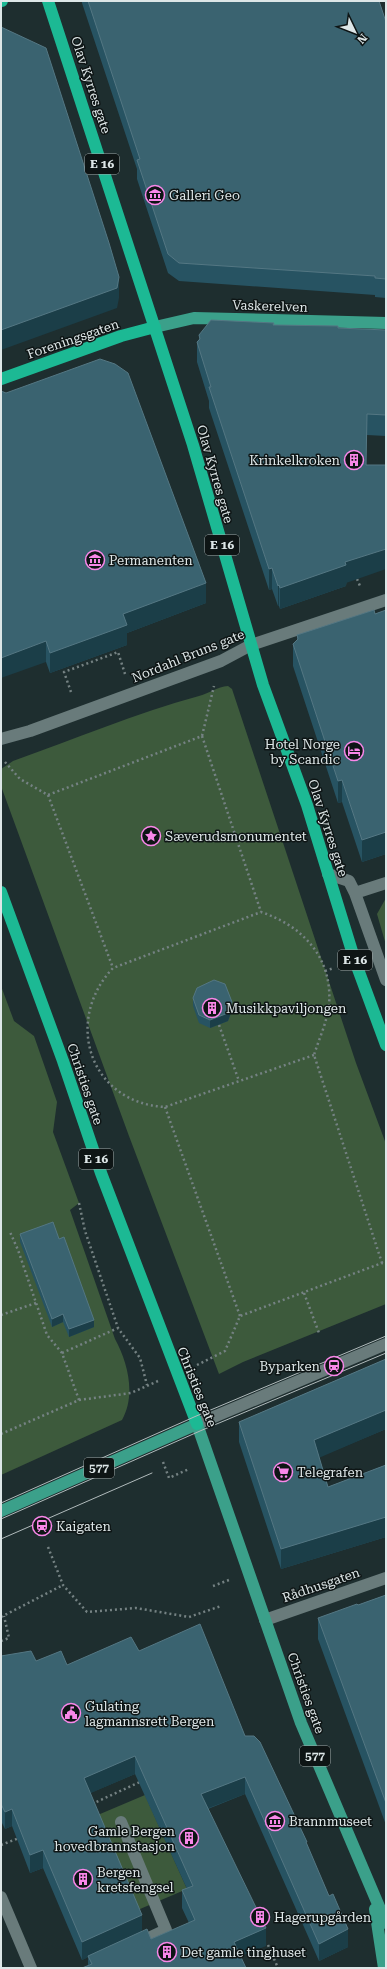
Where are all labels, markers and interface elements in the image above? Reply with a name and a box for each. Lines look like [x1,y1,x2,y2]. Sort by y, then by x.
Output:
north arrow [335,12,375,52]
text: N [354,31,370,46]
street label: Olav Kyrres gate [68,34,114,136]
road number: E 16 [85,154,119,174]
museum icon: Galleri Geo [144,184,166,206]
place label: Galleri Geo [169,188,240,203]
street label: Vaskerelven [232,297,309,315]
street label: Foreningsgaten [25,316,122,362]
street label: Olav Kyrres gate [194,423,236,525]
building icon: Krinkelkroken [343,449,365,471]
place label: Krinkelkroken [249,453,341,468]
road number: E 16 [205,535,239,555]
museum icon: Permanenten [84,549,106,571]
place label: Permanenten [109,553,193,568]
street label: Nordahl Bruns gate [129,627,247,685]
place label: Hotel Norge by Scandic [265,737,340,767]
hotel icon: Hotel Norge by Scandic [343,740,365,762]
street label: Olav Kyrres gate [305,777,351,879]
place icon: Sæverudsmonumentet [140,825,162,847]
place label: Sæverudsmonumentet [165,829,307,844]
road number: E 16 [338,950,372,970]
building icon: Musikkpaviljongen [201,997,223,1019]
place label: Musikkpaviljongen [226,1001,347,1016]
street label: Christies gate [64,1041,106,1127]
road number: E 16 [79,1149,113,1169]
street label: Christies gate [174,1345,220,1429]
station icon: Byparken [323,1355,345,1377]
place label: Byparken [259,1359,321,1374]
road number: 577 [84,1458,114,1478]
supermarket icon: Telegrafen [272,1461,294,1483]
place label: Telegrafen [297,1465,364,1480]
station icon: Kaigaten [31,1515,53,1537]
place label: Kaigaten [56,1519,111,1534]
street label: Rådhusgaten [280,1565,362,1605]
street label: Christies gate [284,1650,328,1736]
place label: Gulating lagmannsrett Bergen [85,1699,215,1729]
public building icon: Gulating lagmannsrett Bergen [60,1702,82,1724]
road number: 577 [300,1746,330,1766]
museum icon: Brannmuseet [264,1810,286,1832]
place label: Brannmuseet [289,1814,372,1829]
place label: Gamle Bergen hovedbrannstasjon [54,1824,176,1854]
building icon: Gamle Bergen hovedbrannstasjon [178,1827,200,1849]
place label: Bergen kretsfengsel [97,1865,173,1895]
building icon: Bergen kretsfengsel [72,1868,94,1890]
building icon: Hagerupgården [249,1906,271,1928]
place label: Hagerupgården [274,1910,372,1925]
building icon: Det gamle tinghuset [156,1941,178,1963]
place label: Det gamle tinghuset [181,1945,306,1960]

